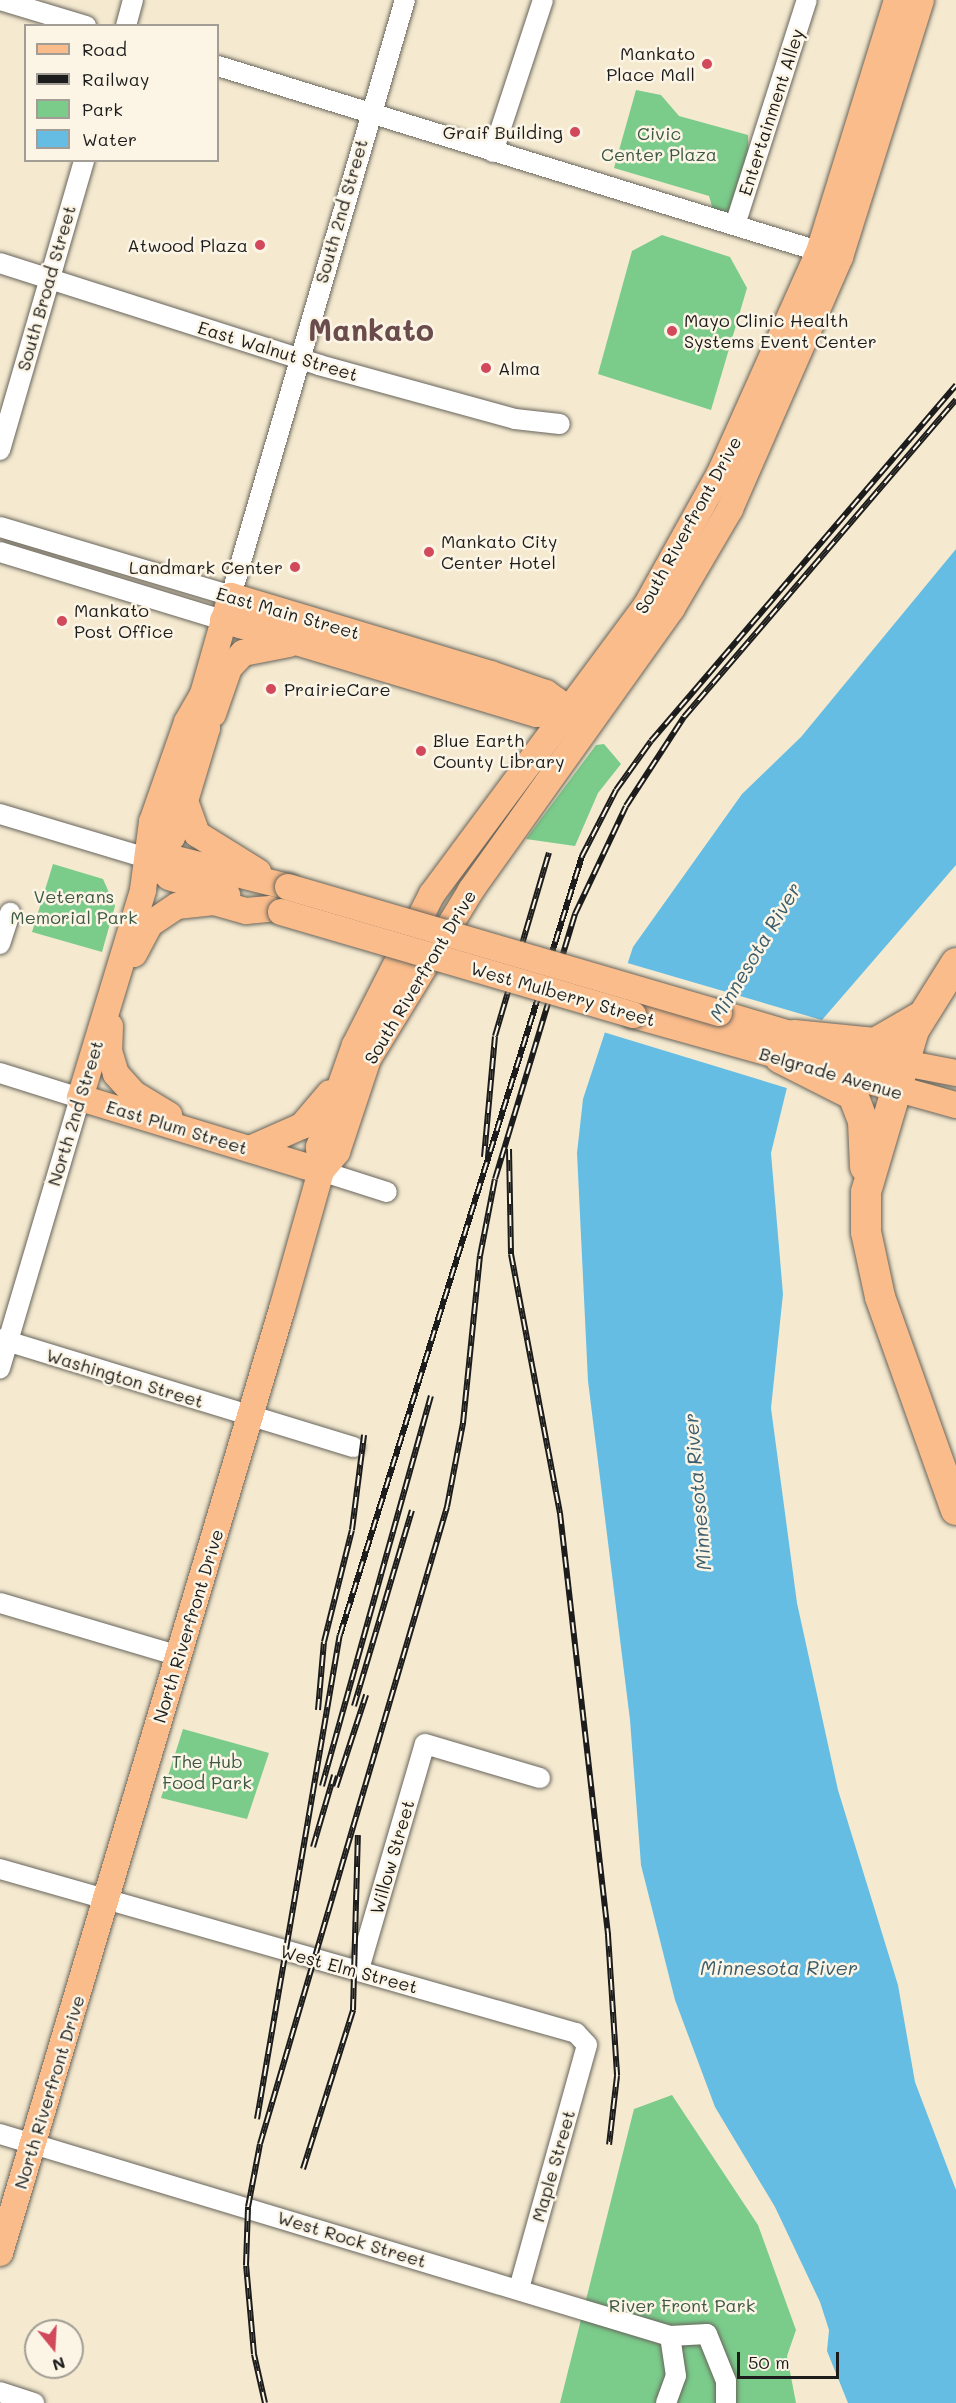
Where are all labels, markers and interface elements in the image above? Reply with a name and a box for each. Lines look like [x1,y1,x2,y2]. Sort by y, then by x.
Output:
legend [24,24,219,162]
street label: Entertainment Alley [734,26,808,198]
text: Road [82,37,127,61]
place label: Mankato Place Mall [606,43,695,86]
marker: Mankato Place Mall [700,57,714,71]
text: Railway [82,67,149,91]
text: Park [82,97,123,121]
place label: Graif Building [443,121,563,143]
park label: Civic Center Plaza [601,123,717,166]
marker: Graif Building [568,125,582,139]
text: Water [82,127,137,151]
street label: South 2nd Street [310,136,372,286]
street label: South Broad Street [12,203,80,373]
place label: Atwood Plaza [127,234,248,256]
marker: Atwood Plaza [253,238,267,252]
place label: Mayo Clinic Health Systems Event Center [684,310,877,352]
district label: Mankato [308,311,434,347]
street label: East Walnut Street [195,316,361,386]
marker: Mayo Clinic Health Systems Event Center [665,324,679,338]
place label: Alma [498,357,541,379]
marker: Alma [479,361,493,375]
street label: South Riverfront Drive [630,433,746,617]
place label: Mankato City Center Hotel [441,531,557,574]
marker: Mankato City Center Hotel [422,545,436,559]
place label: Landmark Center [129,556,283,578]
marker: Landmark Center [288,560,302,574]
street label: East Main Street [214,582,362,644]
place label: Mankato Post Office [74,600,174,642]
marker: Mankato Post Office [55,614,69,628]
place label: PrairieCare [284,678,391,700]
marker: PrairieCare [262,680,280,698]
place label: Blue Earth County Library [433,730,565,772]
marker: Blue Earth County Library [414,744,428,758]
water label: Minnesota River [704,878,806,1026]
park label: Veterans Memorial Park [10,886,138,928]
street label: South Riverfront Drive [359,886,481,1068]
street label: West Mulberry Street [468,957,658,1031]
street label: North 2nd Street [43,1038,107,1188]
street label: Belgrade Avenue [757,1042,905,1104]
street label: East Plum Street [104,1095,250,1159]
street label: Washington Street [44,1344,206,1412]
water label: Minnesota River [678,1412,716,1572]
street label: North Riverfront Drive [148,1526,228,1726]
park label: The Hub Food Park [162,1751,252,1794]
street label: Willow Street [365,1797,419,1917]
street label: West Elm Street [278,1940,420,1998]
water label: Minnesota River [700,1955,858,1979]
street label: North Riverfront Drive [9,1992,89,2192]
street label: Maple Street [527,2108,579,2224]
street label: West Rock Street [275,2206,429,2272]
park label: River Front Park [609,2294,755,2316]
north arrow [24,2319,84,2379]
scale bar [740,2340,842,2378]
text: 50 m [748,2350,790,2374]
text: N [50,2353,68,2377]

